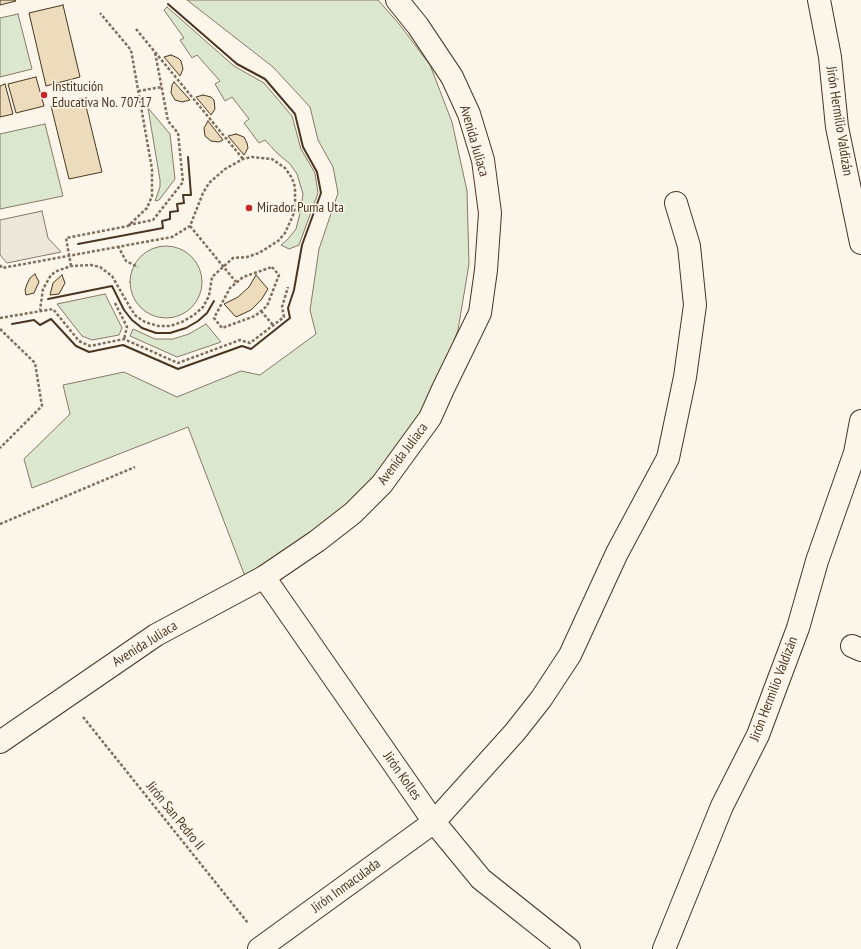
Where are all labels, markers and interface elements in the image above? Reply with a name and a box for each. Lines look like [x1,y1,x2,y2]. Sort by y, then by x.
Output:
street label: Jirón Hermilio Valdizán [822,65,856,177]
place label: Institución Educativa No. 70717 [52,79,152,112]
marker: Institución Educativa No. 70717 [39,90,49,100]
street label: Avenida Juliaca [456,104,492,178]
place label: Mirador Puma Uta [257,200,344,216]
marker: Mirador Puma Uta [244,203,254,213]
street label: Avenida Juliaca [374,420,432,488]
street label: Avenida Juliaca [110,617,180,671]
street label: Jirón Hermilio Valdizán [746,634,802,744]
street label: Jirón Kolles [379,749,425,803]
street label: Jirón San Pedro II [142,778,208,854]
street label: Jirón Inmaculada [308,855,384,917]

